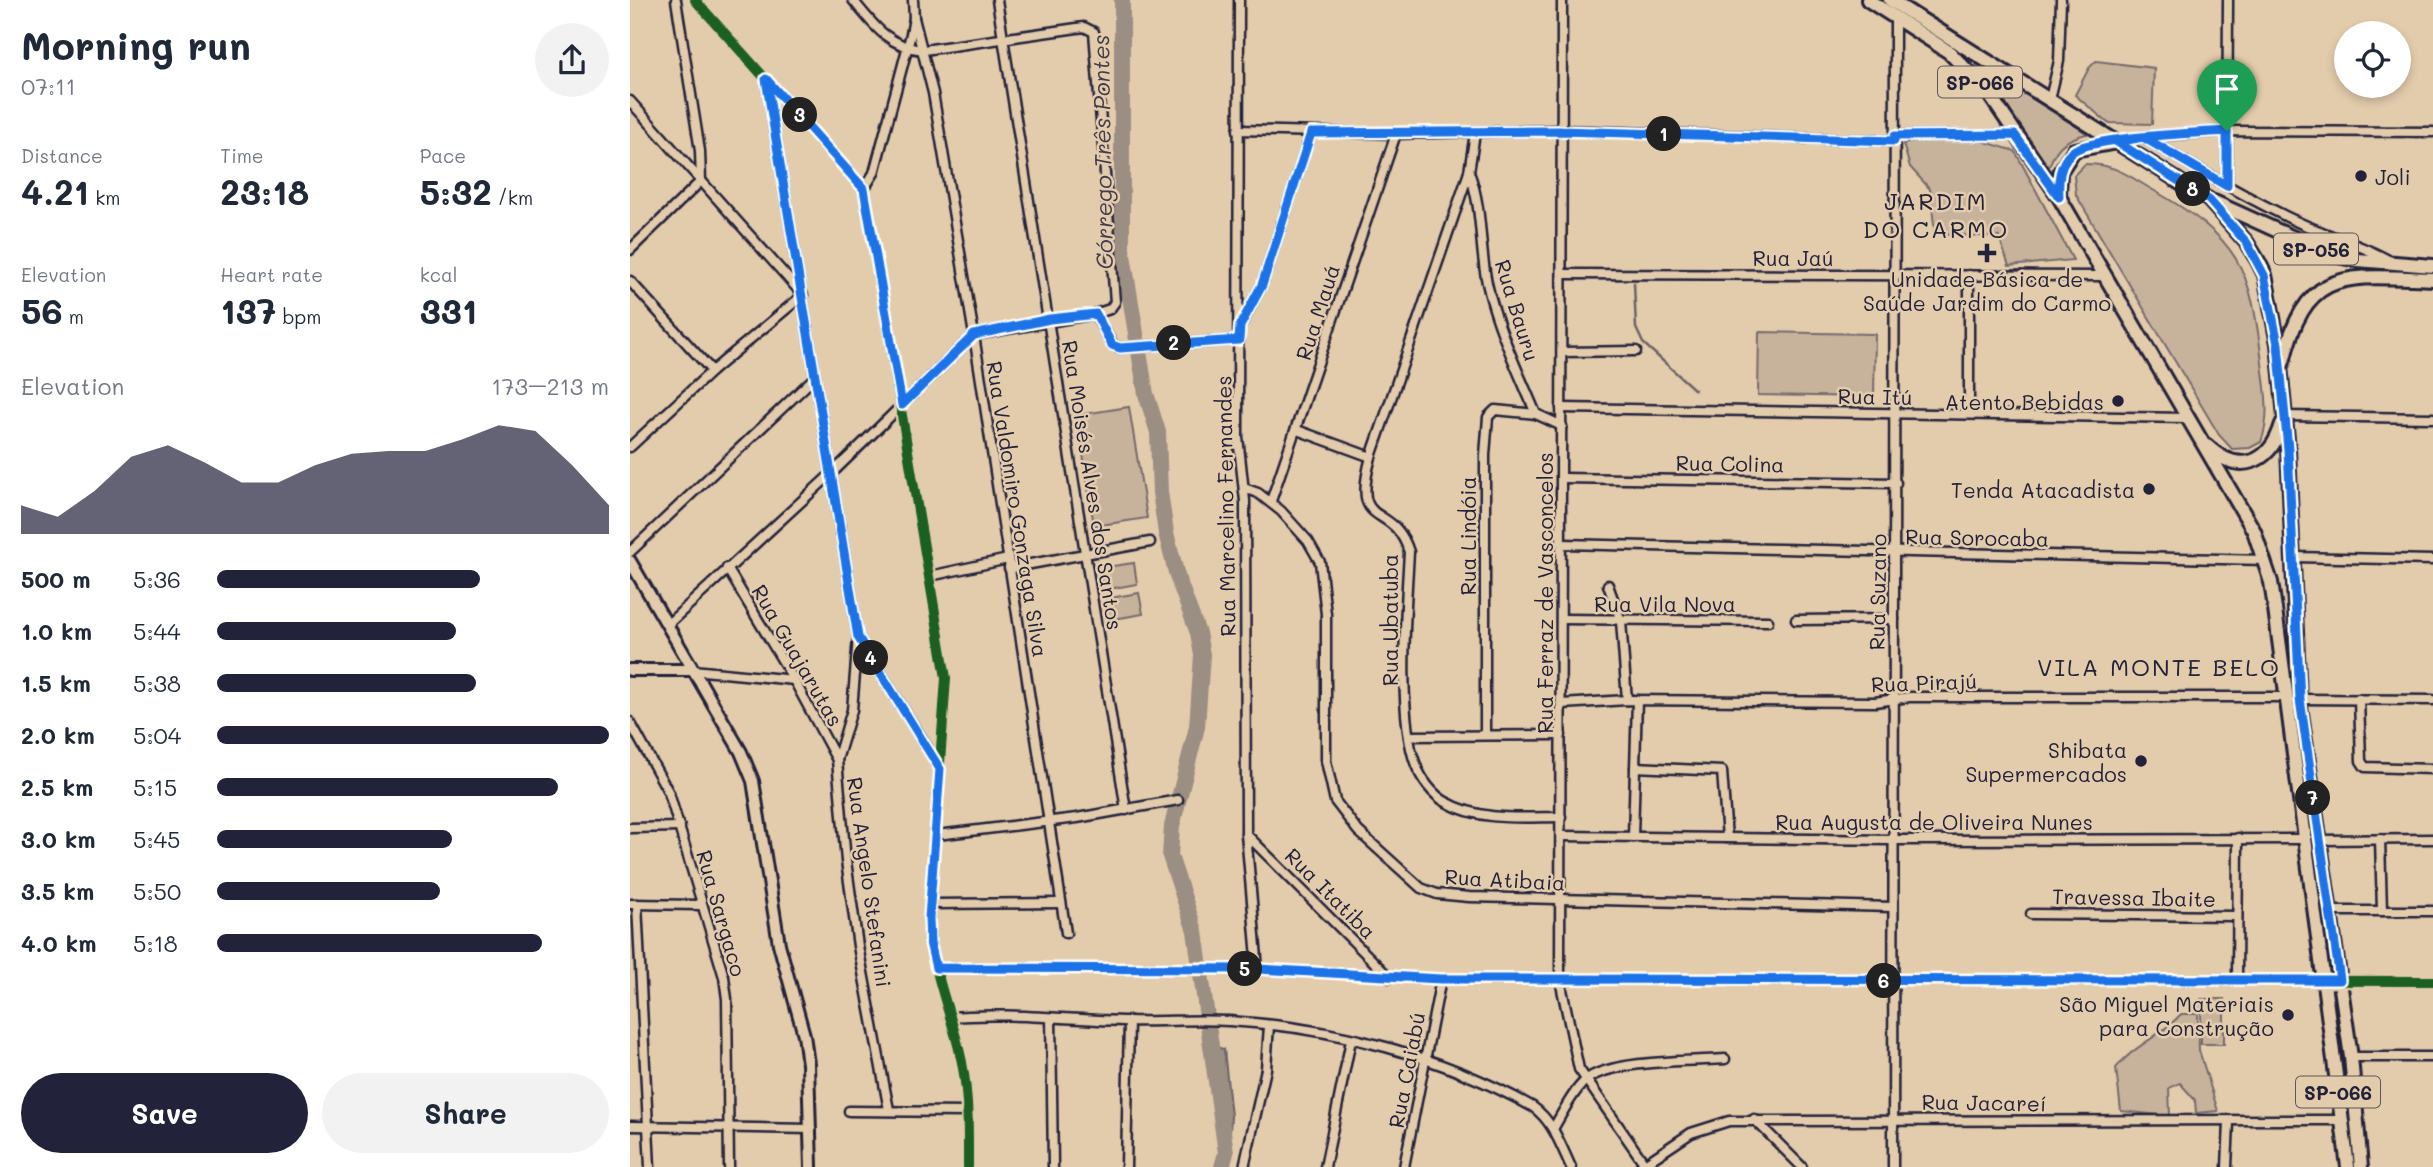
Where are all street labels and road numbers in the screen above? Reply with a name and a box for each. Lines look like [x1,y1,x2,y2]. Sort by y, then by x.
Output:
road number: SP-066 [1938,66,2022,97]
road number: SP-056 [2274,233,2358,264]
street label: Rua Jaú [1753,244,1833,271]
street label: Rua Bauru [1490,256,1546,364]
street label: Rua Mauá [1289,261,1345,363]
street label: Rua Moisés Alves dos Santos [1057,338,1129,632]
street label: Rua Valdomiro Gonzaga Silva [981,359,1055,659]
street label: Rua Marcelino Fernandes [1209,375,1241,637]
street label: Rua Itú [1837,382,1913,410]
street label: Rua Colina [1675,449,1785,477]
street label: Rua Ferraz de Vasconcelos [1531,452,1558,734]
street label: Rua Lindóia [1454,476,1481,596]
street label: Rua Sorocaba [1905,522,2049,552]
street label: Rua Suzano [1862,533,1892,651]
street label: Rua Ubatuba [1376,554,1403,686]
street label: Rua Guajarutas [746,579,850,731]
street label: Rua Vila Nova [1594,590,1736,617]
street label: Rua Pirajú [1870,667,1978,697]
street label: Rua Angelo Stefanini [842,775,898,989]
street label: Rua Augusta de Oliveira Nunes [1775,808,2093,835]
street label: Rua Itatiba [1280,842,1382,944]
street label: Rua Sargaco [691,847,753,979]
street label: Rua Atibaia [1444,862,1566,896]
street label: Travessa Ibaite [2052,882,2216,912]
street label: Rua Caiabú [1382,1010,1430,1130]
road number: SP-066 [2296,1076,2380,1108]
street label: Rua Jacareí [1921,1087,2047,1117]

